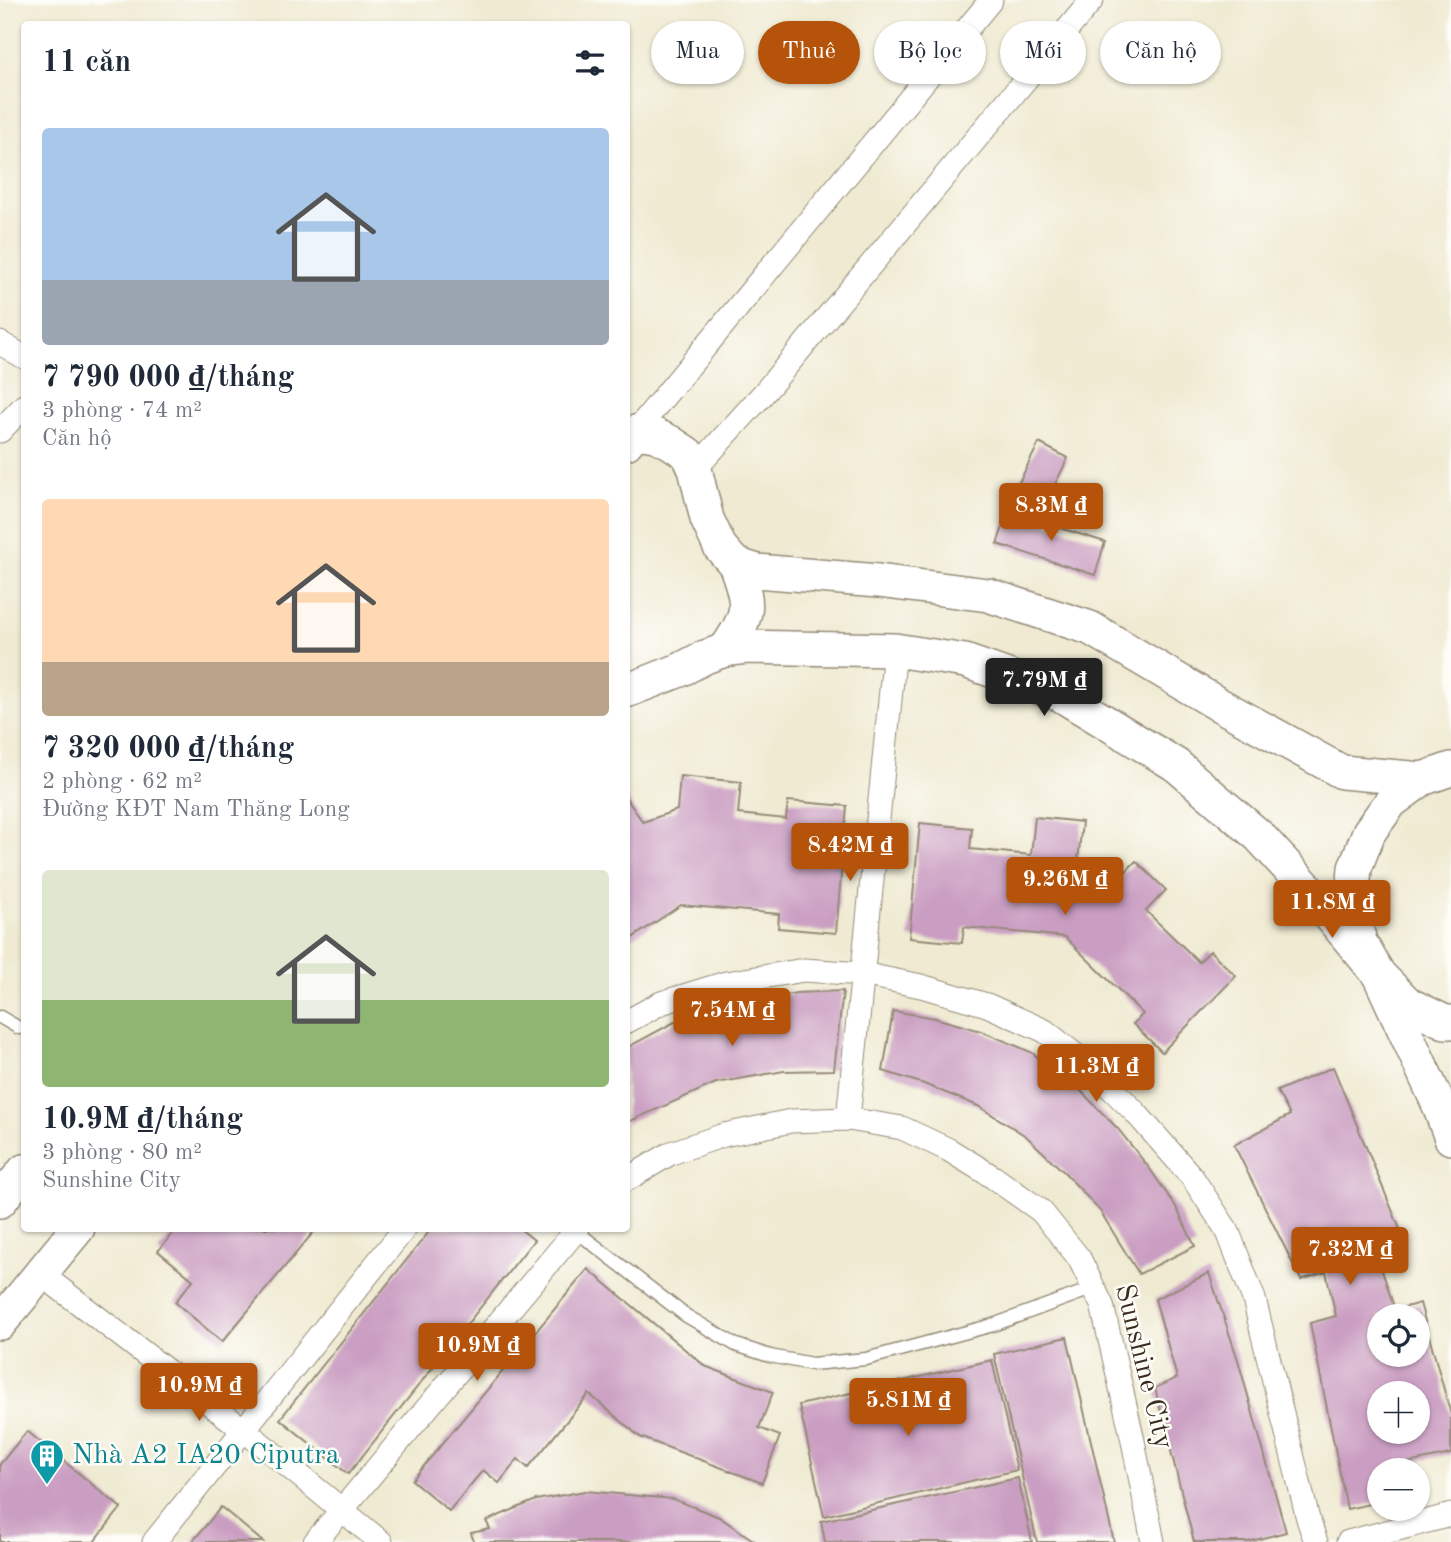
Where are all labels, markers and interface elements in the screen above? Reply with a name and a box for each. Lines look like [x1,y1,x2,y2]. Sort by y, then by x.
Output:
chip: Mua [651,21,744,84]
chip: Thuê [758,21,860,84]
chip: Bộ lọc [874,21,986,84]
chip: Mới [1000,21,1086,84]
chip: Căn hộ [1100,21,1221,84]
icon: filters [571,44,609,82]
text: 11 căn [42,48,131,78]
icon: home [263,174,389,300]
text: 7 790 000 ₫/tháng [42,363,294,393]
text: 3 phòng · 74 m² [42,399,202,422]
text: Căn hộ [42,427,112,450]
pin: 8.3M ₫ [994,484,1108,543]
text: 8.3M ₫ [1015,494,1087,517]
icon: home [263,545,389,671]
pin: 7.79M ₫ [979,658,1109,718]
text: 7.79M ₫ [1001,669,1087,692]
text: 7 320 000 ₫/tháng [42,734,294,764]
text: 2 phòng · 62 m² [42,770,202,793]
text: Đường KĐT Nam Thăng Long [42,798,350,821]
pin: 8.42M ₫ [785,824,915,883]
text: 8.42M ₫ [807,834,893,857]
pin: 9.26M ₫ [1000,858,1130,917]
text: 9.26M ₫ [1022,868,1108,891]
pin: 11.8M ₫ [1267,880,1397,940]
text: 11.8M ₫ [1289,891,1375,914]
icon: home [263,916,389,1042]
pin: 7.54M ₫ [667,988,797,1048]
text: 7.54M ₫ [689,999,775,1022]
pin: 11.3M ₫ [1031,1044,1161,1104]
text: 11.3M ₫ [1053,1055,1139,1078]
text: 10.9M ₫/tháng [42,1105,243,1135]
text: 3 phòng · 80 m² [42,1141,202,1164]
text: Sunshine City [42,1169,181,1192]
pin: 7.32M ₫ [1285,1228,1415,1287]
text: 7.32M ₫ [1307,1238,1393,1261]
street label: Sunshine City [1109,1282,1177,1453]
map controls [1367,1304,1430,1521]
button: locate [1367,1304,1430,1367]
pin: 10.9M ₫ [412,1324,542,1383]
text: 10.9M ₫ [434,1334,520,1357]
pin: 10.9M ₫ [134,1364,264,1423]
text: 10.9M ₫ [156,1374,242,1397]
pin: 5.81M ₫ [843,1378,973,1438]
button: + [1367,1381,1430,1444]
text: 5.81M ₫ [865,1389,951,1412]
building icon: Nhà A2 IA20 Ciputra [28,1437,66,1486]
place label: Nhà A2 IA20 Ciputra [72,1442,340,1470]
button: − [1367,1458,1430,1521]

